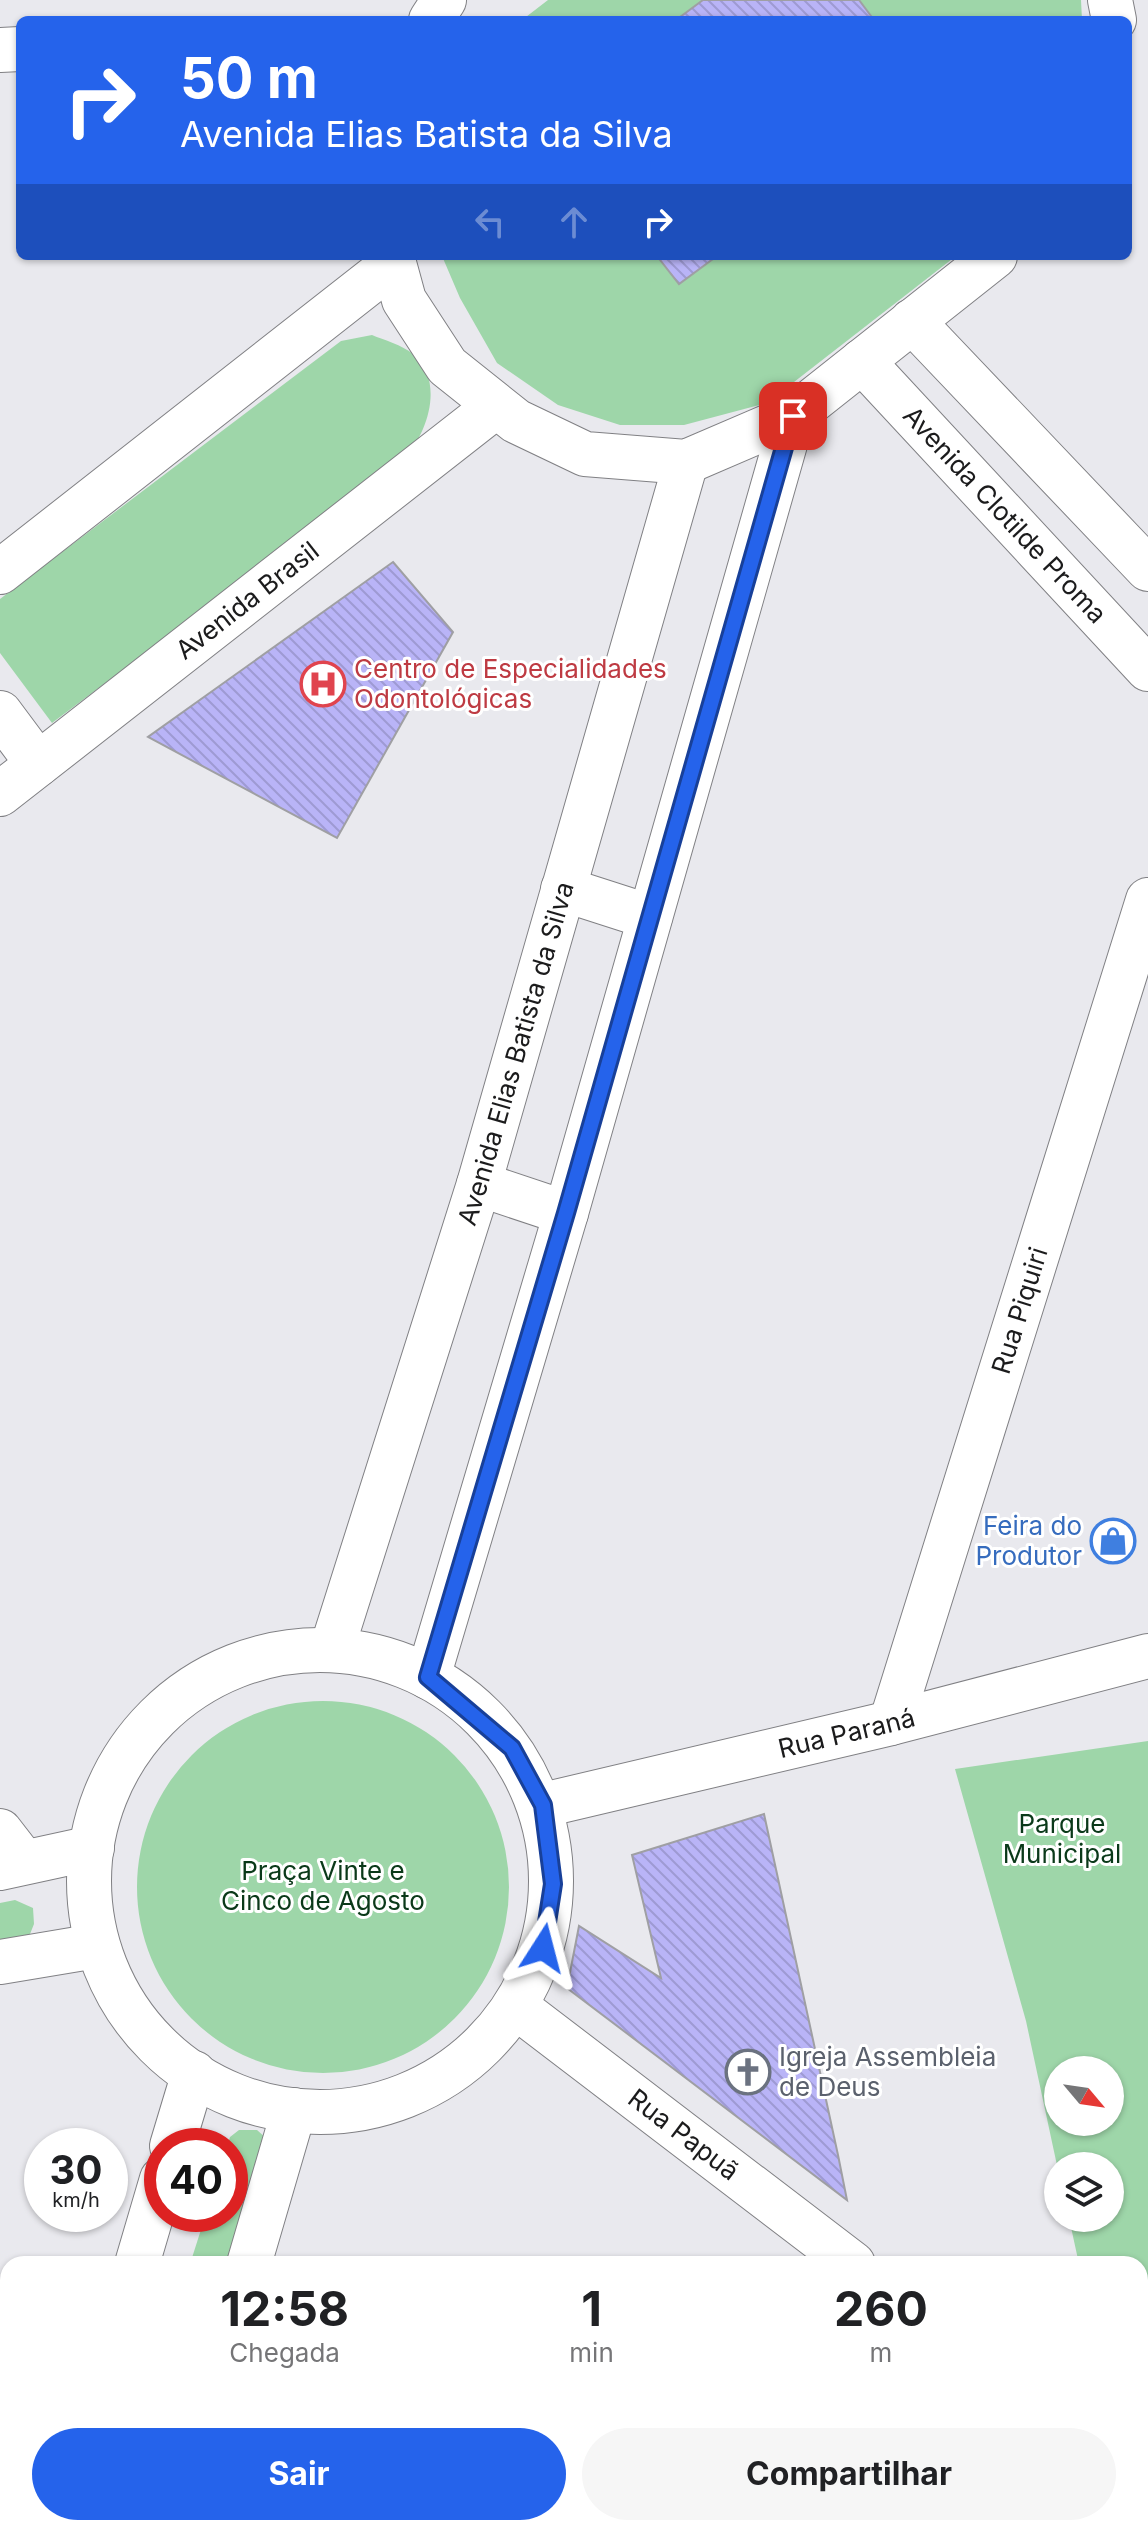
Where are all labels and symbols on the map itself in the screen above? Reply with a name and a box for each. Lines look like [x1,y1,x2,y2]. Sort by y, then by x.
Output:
pin [759,382,827,450]
street label: Avenida Clotilde Proma [897,400,1113,629]
street label: Avenida Brasil [169,535,325,666]
place label: Centro de Especialidades Odontológicas [354,653,667,714]
hospital icon: Centro de Especialidades Odontológicas [299,660,347,708]
street label: Avenida Elias Batista da Silva [451,878,580,1229]
street label: Rua Piquiri [985,1243,1054,1378]
place label: Feira do Produtor [976,1510,1082,1571]
shop icon: Feira do Produtor [1089,1517,1137,1565]
street label: Rua Paraná [775,1701,918,1764]
park label: Parque Municipal [1003,1808,1121,1869]
park label: Praça Vinte e Cinco de Agosto [221,1855,425,1916]
position arrow [501,1906,585,1990]
place label: Igreja Assembleia de Deus [779,2041,996,2102]
church icon: Igreja Assembleia de Deus [724,2048,772,2096]
north arrow [1044,2056,1124,2136]
street label: Rua Papuã [622,2082,745,2186]
speed limit sign: 40 [144,2128,248,2232]

